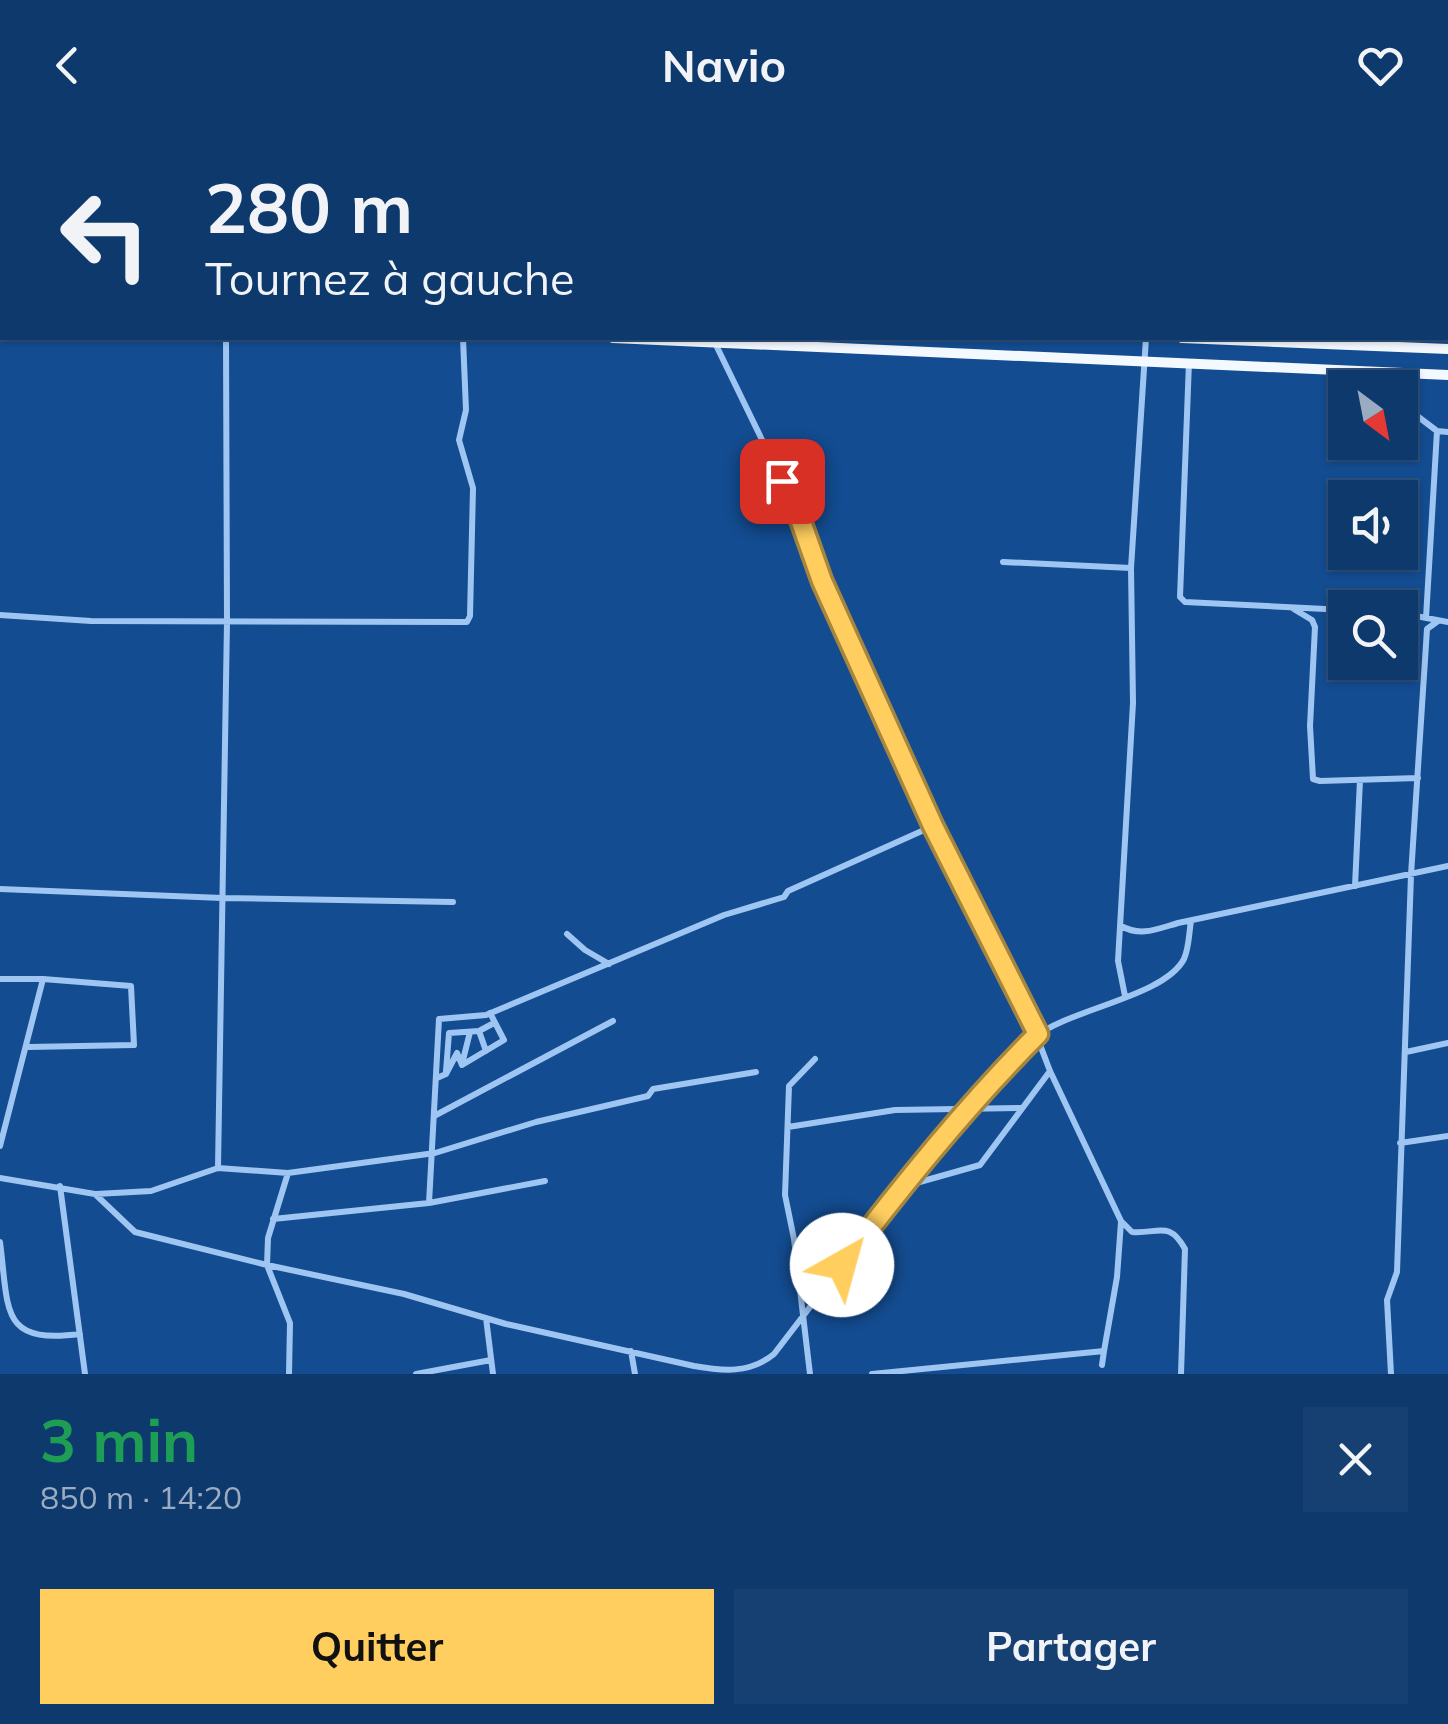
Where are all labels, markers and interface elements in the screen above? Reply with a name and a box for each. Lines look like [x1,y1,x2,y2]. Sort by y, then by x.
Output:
text: Navio [662,37,786,93]
icon: back [40,38,95,93]
icon: heart [1353,38,1408,93]
text: 280 m [205,163,413,251]
icon: left [40,170,170,300]
text: Tournez à gauche [205,250,575,306]
north arrow [1328,370,1418,460]
map controls [1328,370,1418,680]
pin [740,439,825,524]
icon: arrive [755,454,810,509]
button: sound [1328,480,1418,570]
button: search [1328,590,1418,680]
position arrow [790,1213,894,1317]
text: 3 min [40,1402,198,1477]
button: close [1303,1407,1408,1512]
text: 850 m · 14:20 [40,1477,242,1517]
button: Quitter [40,1589,714,1704]
button: Partager [734,1589,1408,1704]

